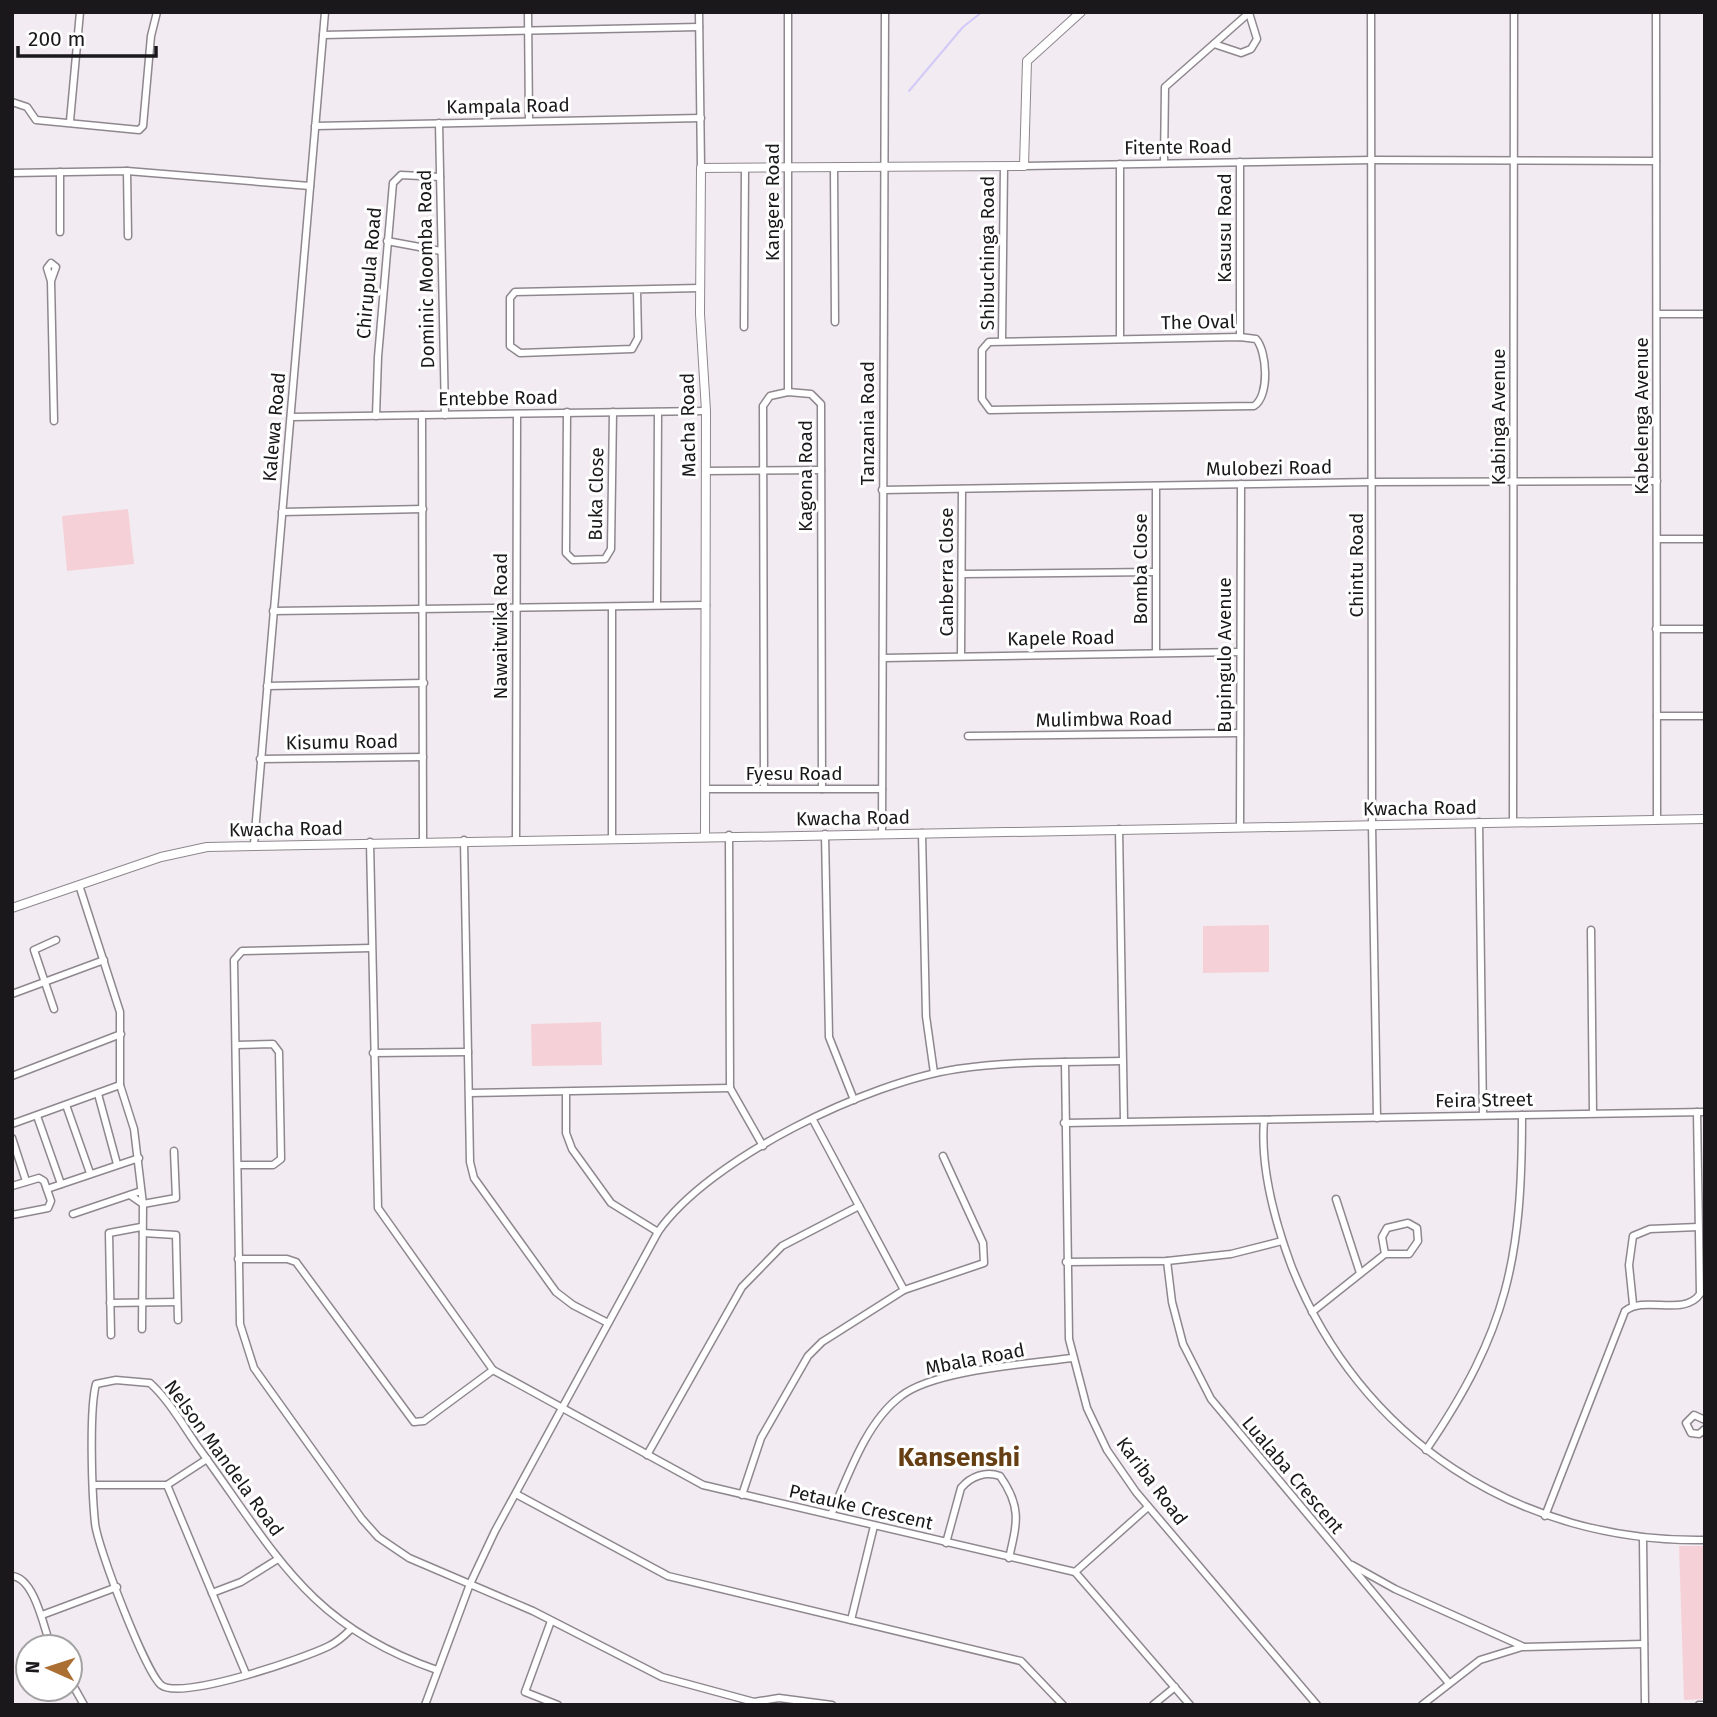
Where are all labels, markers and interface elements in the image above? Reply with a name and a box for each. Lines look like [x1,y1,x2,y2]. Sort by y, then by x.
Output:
scale bar [18,14,156,58]
text: 200 m [28,26,85,52]
street label: Kampala Road [446,93,570,119]
street label: Fitente Road [1124,135,1232,159]
street label: Kangere Road [761,143,784,261]
street label: Dominic Moomba Road [413,169,439,369]
street label: Kasusu Road [1213,173,1236,283]
street label: Shibuchinga Road [976,176,999,330]
street label: Chirupula Road [352,206,386,340]
street label: The Oval [1161,310,1236,334]
street label: Kabelenga Avenue [1630,337,1653,495]
street label: Kabinga Avenue [1487,348,1510,486]
street label: Tanzania Road [856,361,879,485]
street label: Kalewa Road [258,371,290,483]
street label: Macha Road [676,373,700,477]
street label: Entebbe Road [438,385,558,411]
street label: Kagona Road [794,420,817,532]
street label: Buka Close [584,447,608,541]
street label: Mulobezi Road [1206,455,1332,481]
street label: Canberra Close [935,507,958,637]
street label: Bomba Close [1129,513,1152,625]
street label: Chintu Road [1345,513,1368,617]
street label: Nawaitwika Road [489,553,512,699]
street label: Bupingulo Avenue [1213,577,1236,733]
street label: Kapele Road [1007,626,1115,650]
street label: Mulimbwa Road [1035,706,1173,732]
street label: Kisumu Road [285,730,399,754]
street label: Fyesu Road [745,762,843,785]
street label: Kwacha Road [1363,796,1477,820]
street label: Kwacha Road [796,806,910,830]
street label: Kwacha Road [229,817,343,841]
street label: Feira Street [1435,1088,1533,1112]
street label: Mbala Road [923,1338,1027,1380]
street label: Nelson Mandela Road [160,1375,288,1541]
street label: Lualaba Crescent [1237,1412,1349,1538]
street label: Kariba Road [1111,1432,1193,1530]
district label: Kansenshi [898,1442,1020,1473]
street label: Petauke Crescent [787,1479,935,1535]
north arrow [14,1633,84,1703]
text: N [21,1660,44,1674]

